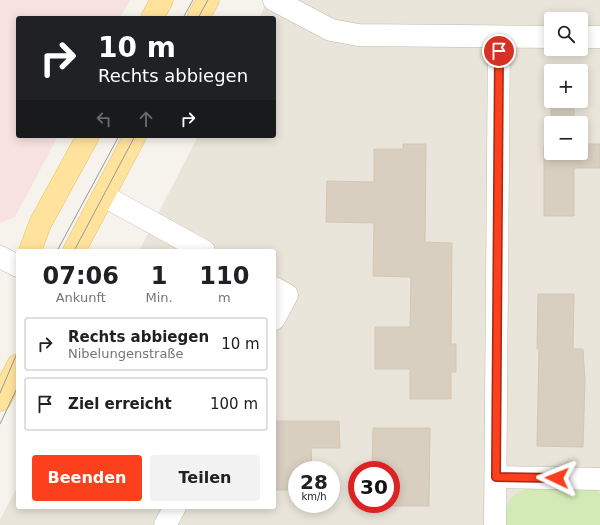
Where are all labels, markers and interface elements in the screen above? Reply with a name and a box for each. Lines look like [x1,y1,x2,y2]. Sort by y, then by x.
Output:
map controls [544,12,588,160]
button: search [544,12,588,56]
text: 10 m [98,31,176,64]
icon: right [32,32,84,84]
pin [482,34,516,68]
icon: arrive [488,40,510,62]
button: + [544,64,588,108]
text: Rechts abbiegen [98,65,248,86]
icon: left [93,108,115,130]
icon: ahead [135,108,157,130]
icon: right [177,108,199,130]
button: − [544,116,588,160]
text: 07:06 [43,262,119,290]
text: 1 [151,262,167,290]
text: 110 [199,262,249,290]
text: Ankunft [56,290,106,305]
text: Min. [146,290,173,305]
text: m [218,290,231,305]
text: Rechts abbiegen [68,328,209,346]
icon: right [34,333,56,355]
text: 10 m [221,335,260,353]
text: Nibelungenstraße [68,346,184,361]
icon: arrive [34,393,56,415]
text: Ziel erreicht [68,395,172,413]
text: 100 m [210,395,258,413]
button: Beenden [32,455,142,501]
button: Teilen [150,455,260,501]
position arrow [536,457,578,499]
speed limit sign: 30 [348,461,400,513]
text: 28 [300,470,328,494]
text: km/h [301,491,327,502]

